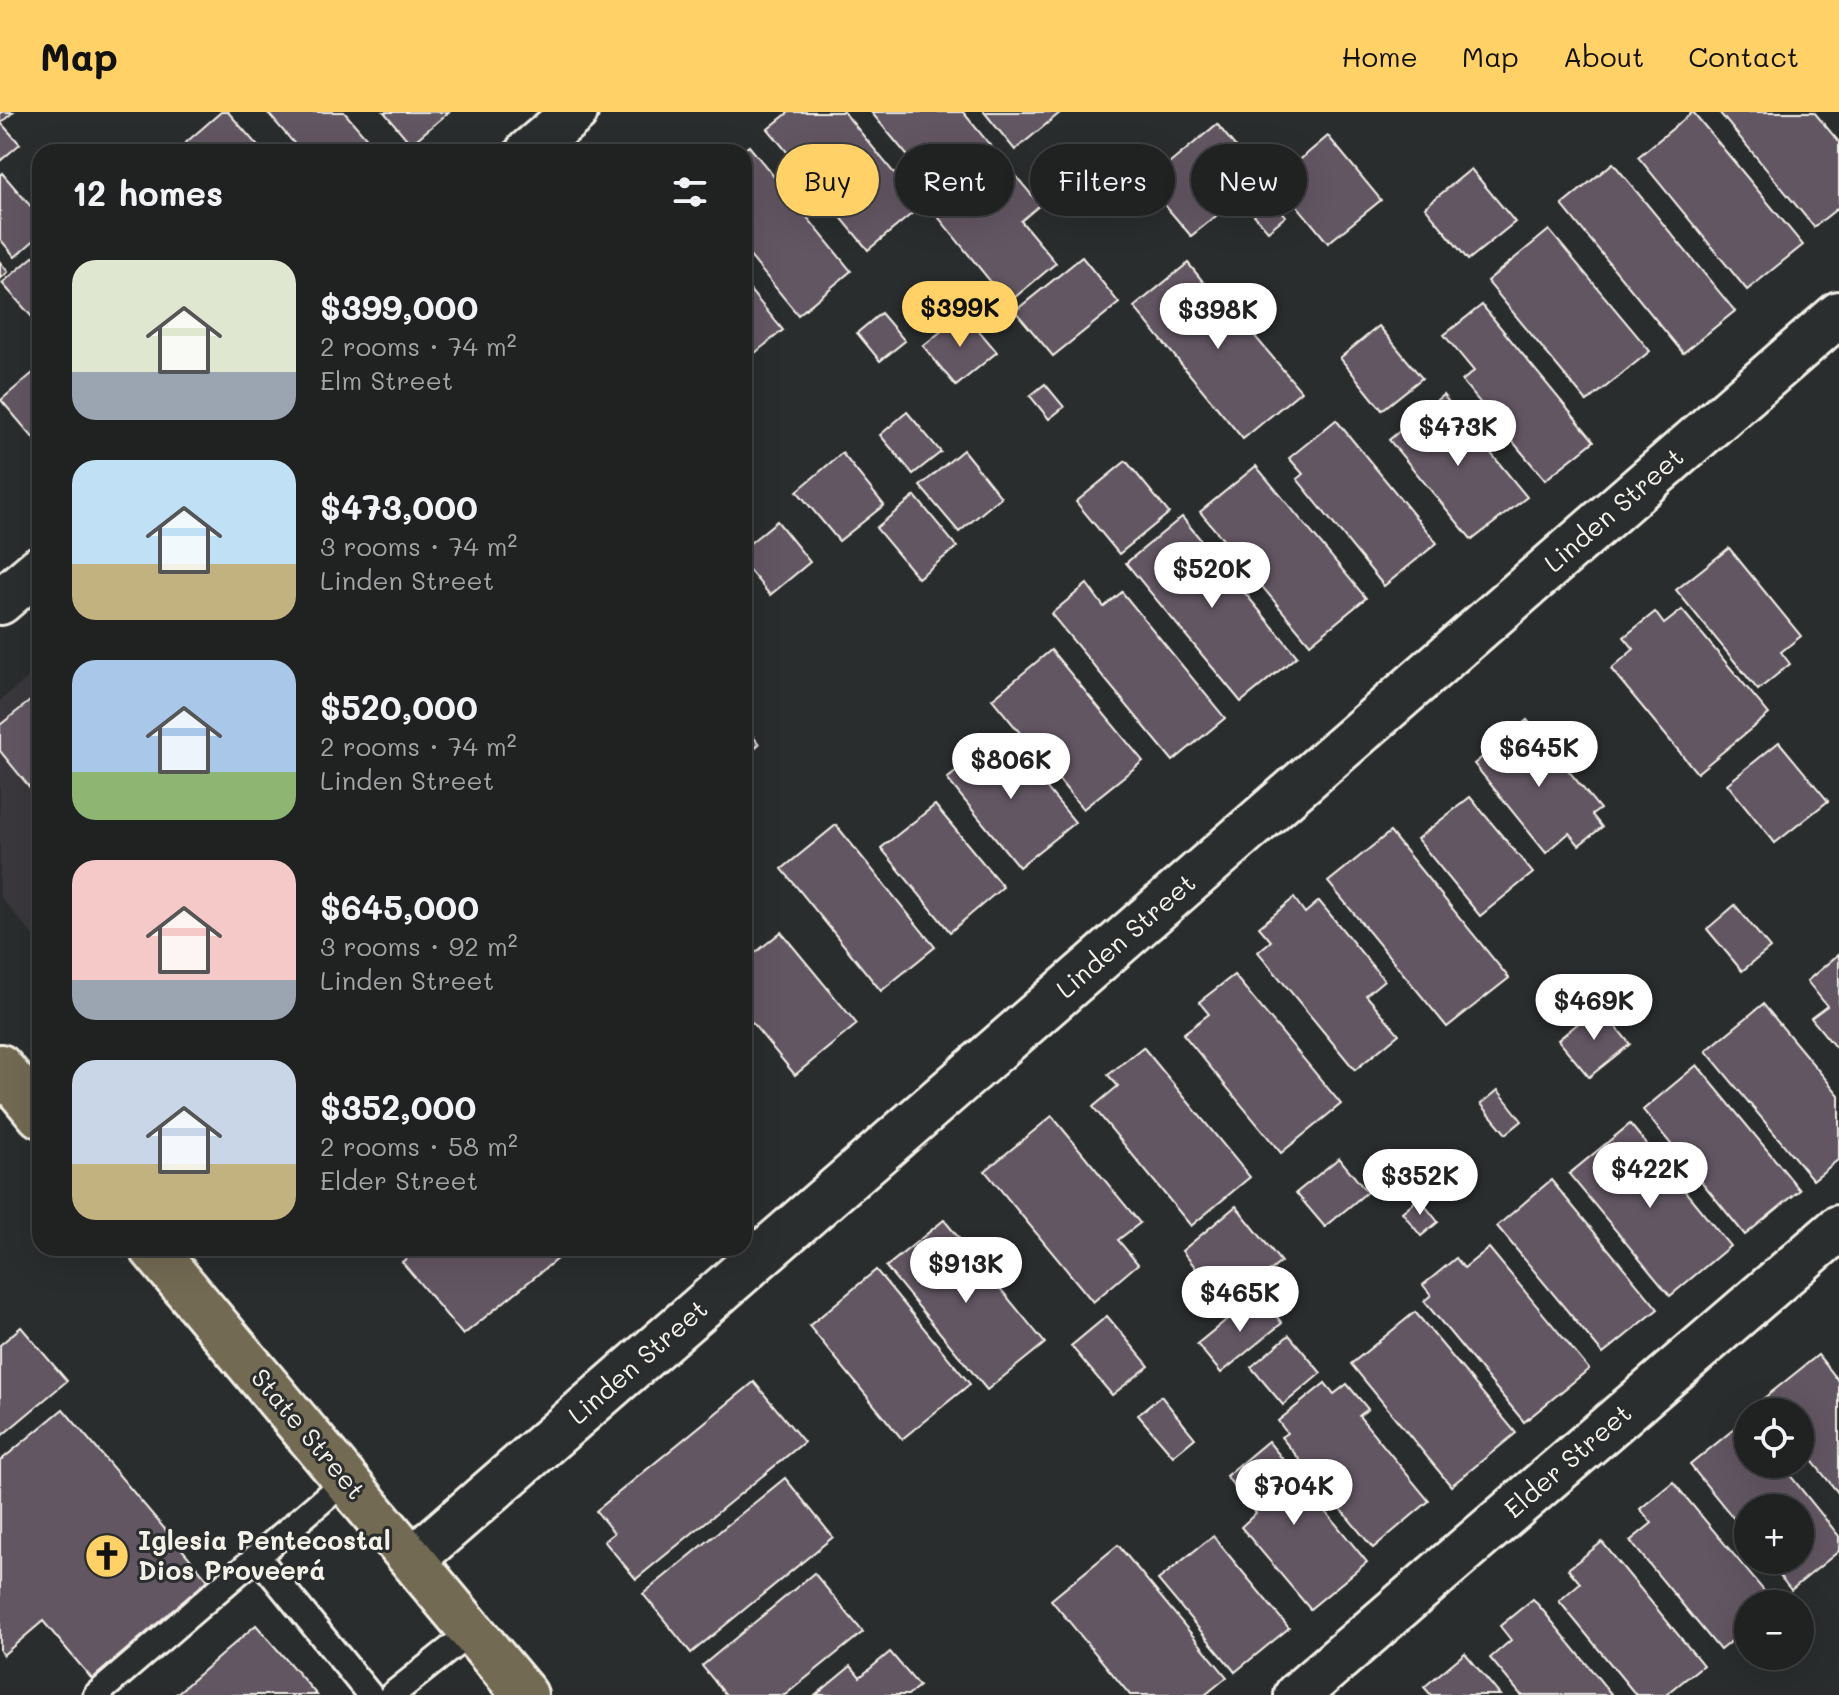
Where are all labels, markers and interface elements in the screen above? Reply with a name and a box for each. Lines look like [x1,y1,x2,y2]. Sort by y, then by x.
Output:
text: Map [40,31,118,81]
text: Home [1342,38,1418,74]
text: Map [1462,38,1519,74]
text: About [1563,38,1644,74]
text: Contact [1688,38,1799,74]
chip: Buy [776,144,879,216]
chip: Rent [895,144,1014,216]
chip: Filters [1030,144,1175,216]
chip: New [1191,144,1307,216]
text: 12 homes [72,170,223,215]
icon: filters [668,170,712,214]
pin: $399K [904,281,1016,349]
pin: $398K [1162,283,1274,351]
text: $399,000 [320,284,478,329]
text: $399K [920,290,1000,324]
icon: home [136,292,232,388]
text: $398K [1178,292,1258,326]
text: 2 rooms · 74 m² [320,329,517,363]
text: Elm Street [320,363,453,397]
pin: $473K [1402,400,1514,468]
text: $473K [1418,409,1498,443]
street label: Linden Street [1536,439,1690,579]
text: $473,000 [320,484,478,529]
icon: home [136,492,232,588]
text: 3 rooms · 74 m² [320,529,517,563]
pin: $520K [1156,542,1268,610]
text: $520K [1172,551,1252,585]
text: Linden Street [320,563,494,597]
text: $520,000 [320,684,478,729]
icon: home [136,692,232,788]
pin: $645K [1483,721,1595,789]
text: 2 rooms · 74 m² [320,729,517,763]
text: $645K [1499,730,1579,764]
pin: $806K [955,733,1067,801]
text: $806K [970,742,1052,776]
text: Linden Street [320,763,494,797]
street label: Linden Street [1048,865,1202,1005]
text: $645,000 [320,884,479,929]
icon: home [136,892,232,988]
text: 3 rooms · 92 m² [320,929,518,963]
text: Linden Street [320,963,494,997]
pin: $469K [1538,974,1650,1042]
text: $469K [1553,983,1635,1017]
text: $352,000 [320,1084,476,1129]
icon: home [136,1092,232,1188]
text: 2 rooms · 58 m² [320,1129,518,1163]
pin: $422K [1594,1142,1706,1210]
pin: $352K [1364,1149,1476,1217]
text: $422K [1611,1151,1689,1185]
text: $352K [1381,1158,1459,1192]
text: Elder Street [320,1163,478,1197]
pin: $913K [910,1237,1022,1305]
text: $913K [928,1246,1004,1280]
pin: $465K [1184,1266,1296,1334]
text: $465K [1200,1275,1280,1309]
street label: Linden Street [560,1291,714,1431]
street label: State Street [244,1361,373,1506]
street label: Elder Street [1497,1396,1638,1525]
map controls [1734,1398,1814,1670]
button: locate [1734,1398,1814,1478]
pin: $704K [1238,1459,1350,1527]
text: $704K [1254,1468,1334,1502]
button: + [1734,1494,1814,1574]
place label: Iglesia Pentecostal Dios Proveerá [138,1523,391,1587]
church icon: Iglesia Pentecostal Dios Proveerá [83,1532,131,1580]
button: − [1734,1590,1814,1670]

